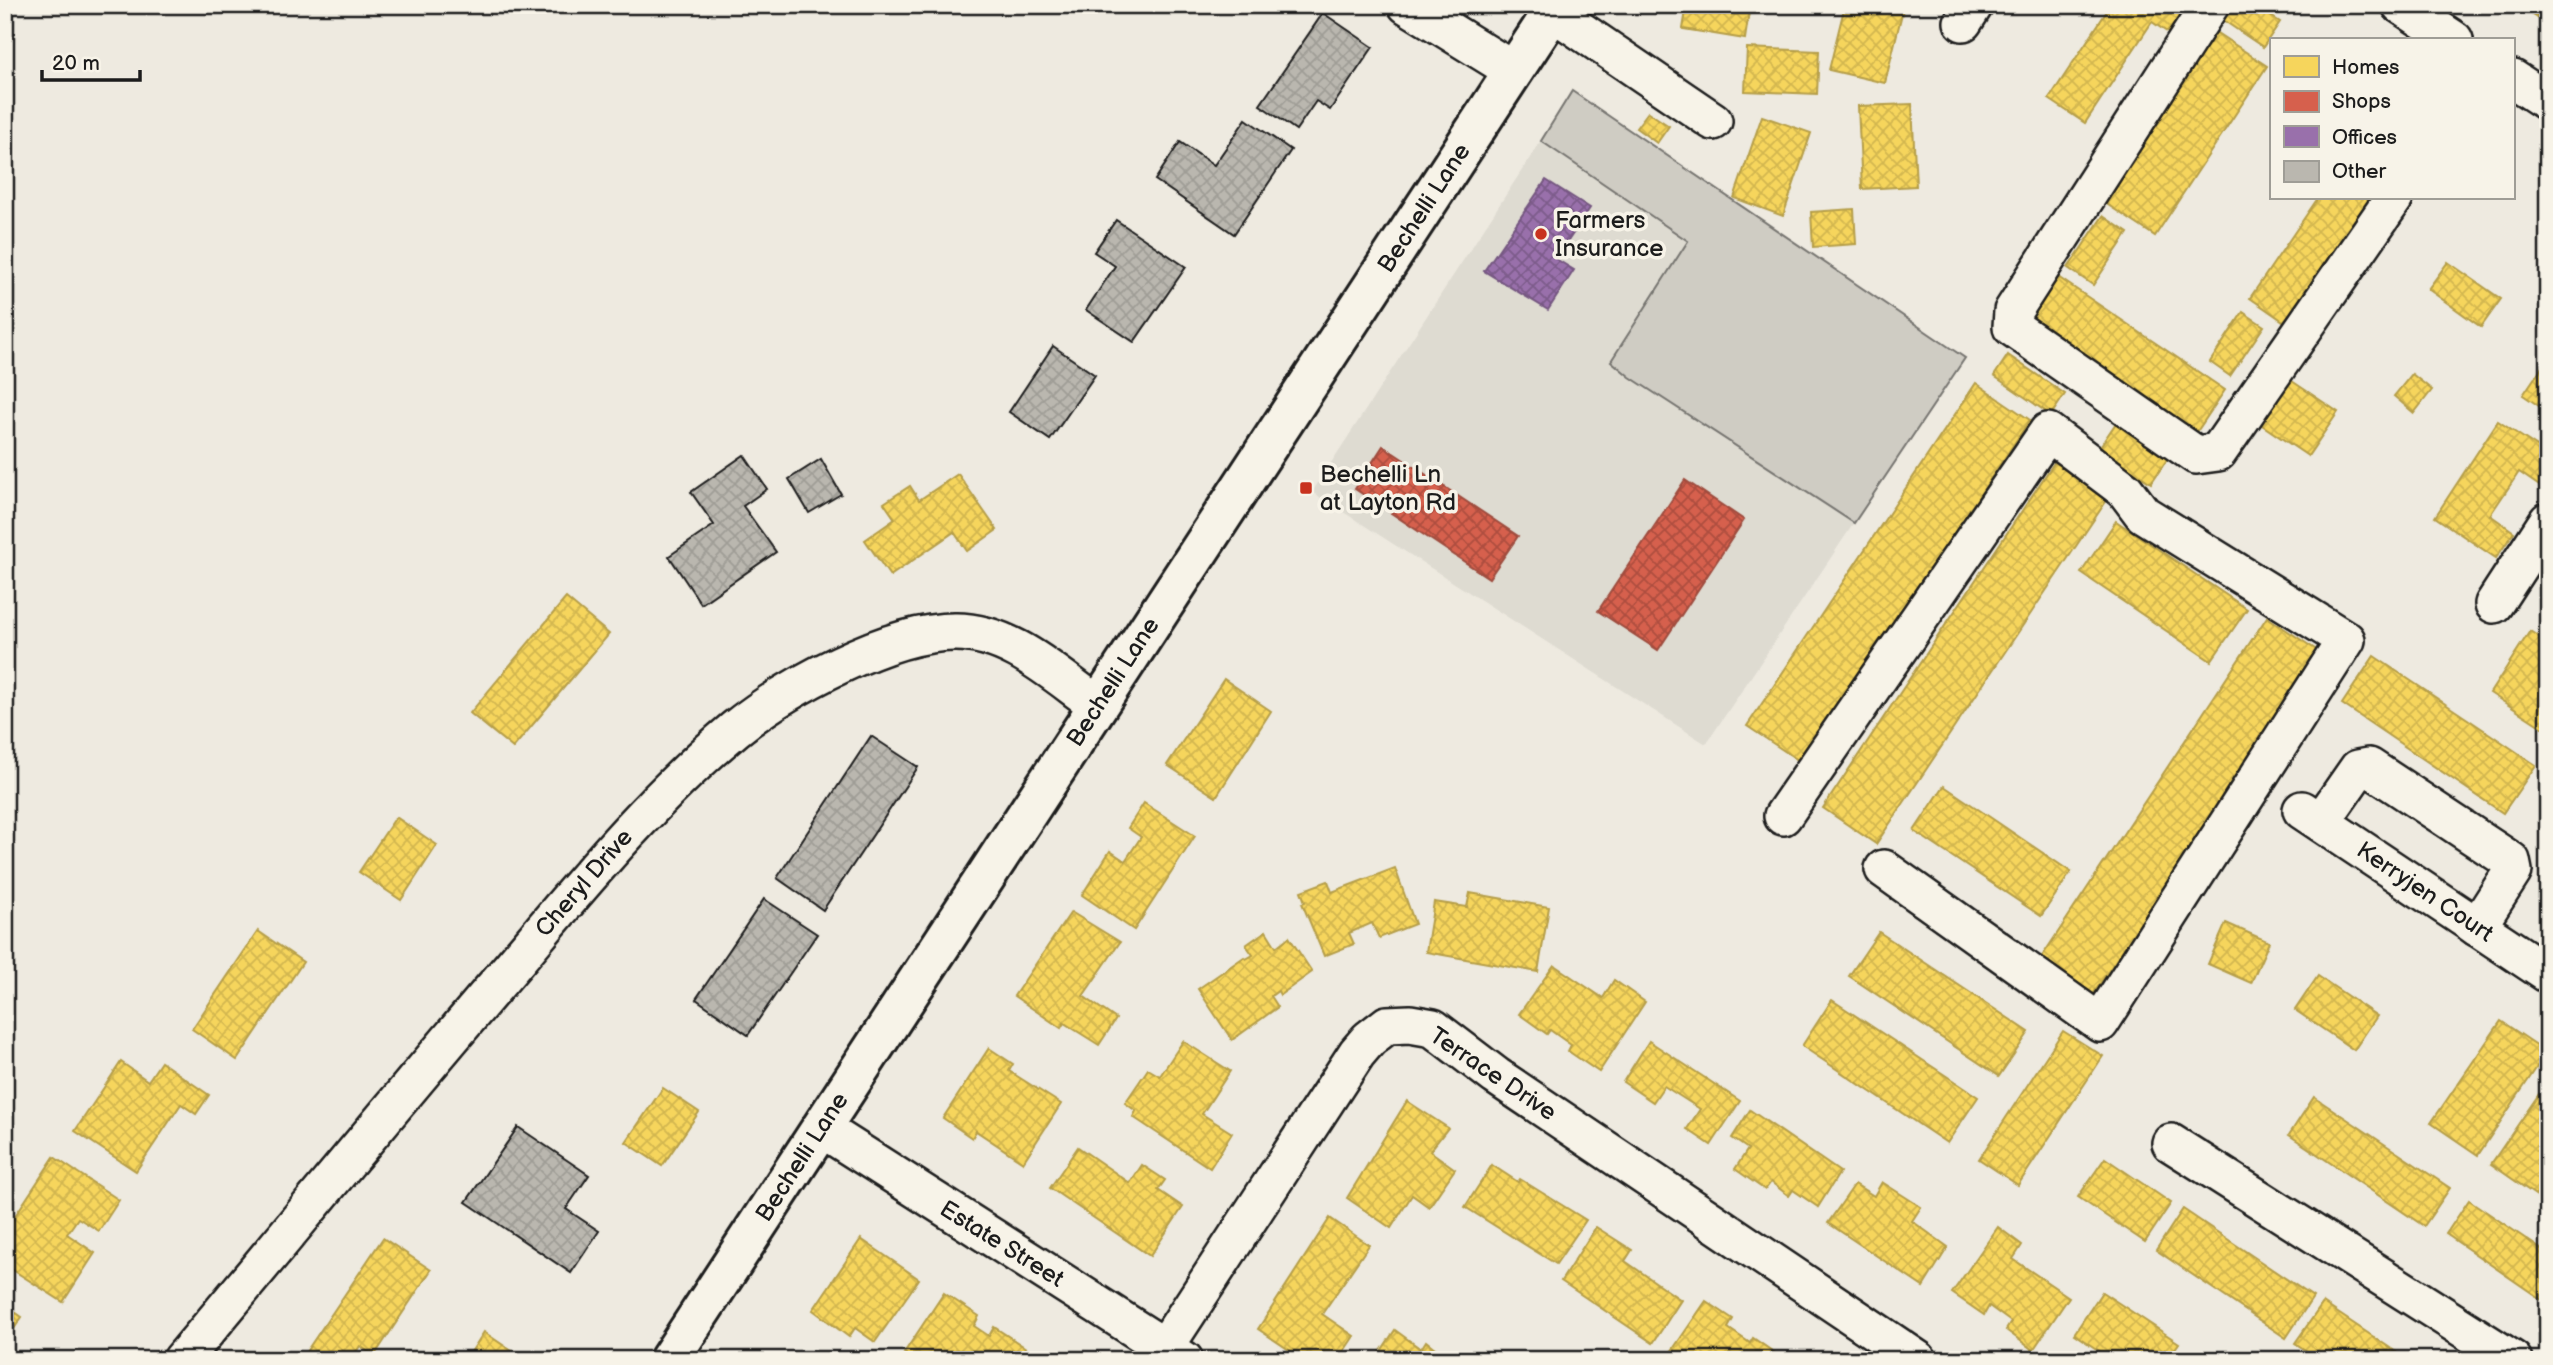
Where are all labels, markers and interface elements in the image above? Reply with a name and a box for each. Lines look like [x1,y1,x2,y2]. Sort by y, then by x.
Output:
scale bar [42,38,140,82]
legend [2270,38,2514,200]
text: 20 m [52,51,100,76]
text: Homes [2332,55,2400,80]
text: Shops [2332,89,2391,114]
text: Offices [2332,125,2397,150]
street label: Bechelli Lane [1371,138,1477,278]
text: Other [2332,159,2387,184]
place label: Farmers Insurance [1555,206,1664,263]
marker: Farmers Insurance [1533,226,1549,242]
place label: Bechelli Ln at Layton Rd [1320,460,1456,517]
marker: Bechelli Ln at Layton Rd [1298,480,1314,496]
street label: Bechelli Lane [1060,612,1166,752]
street label: Cheryl Drive [529,823,639,943]
street label: Kerryjen Court [2351,836,2499,949]
street label: Terrace Drive [1424,1021,1562,1127]
street label: Bechelli Lane [749,1087,855,1227]
street label: Estate Street [935,1194,1070,1294]

